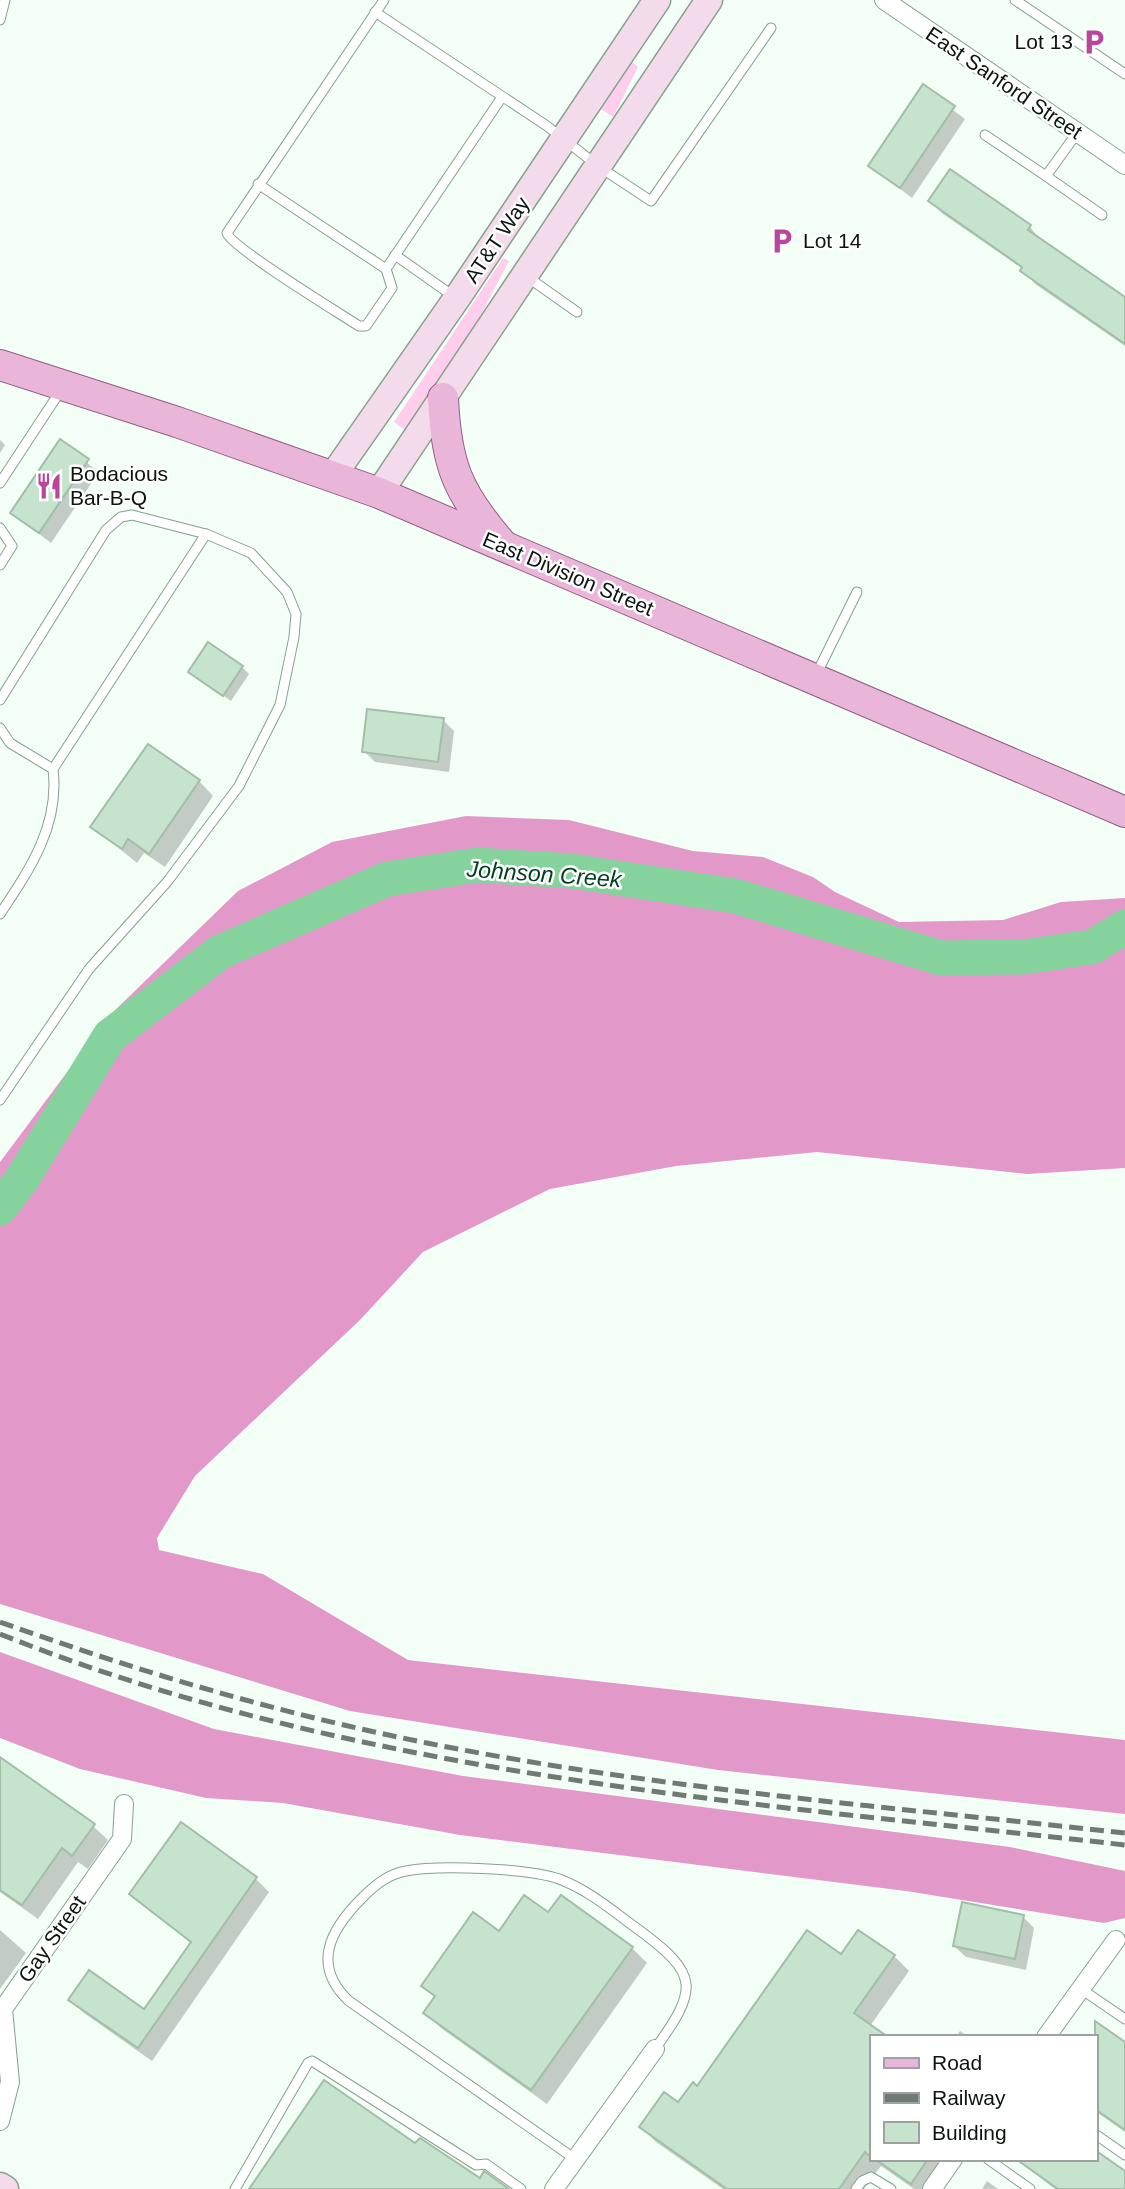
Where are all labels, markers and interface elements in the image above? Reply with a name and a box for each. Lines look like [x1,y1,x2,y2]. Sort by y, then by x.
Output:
street label: East Sanford Street [922,22,1087,143]
parking icon: Lot 13 [1079,27,1109,57]
place label: Lot 13 [1015,30,1073,53]
street label: AT&T Way [459,192,534,287]
parking icon: Lot 14 [767,226,797,256]
place label: Lot 14 [803,229,862,252]
place label: Bodacious Bar-B-Q [70,462,168,509]
restaurant icon: Bodacious Bar-B-Q [34,471,64,501]
street label: East Division Street [479,527,657,620]
water label: Johnson Creek [465,856,624,892]
street label: Gay Street [13,1891,90,1986]
legend [870,2035,1097,2161]
text: Road [932,2051,982,2074]
text: Railway [932,2086,1006,2109]
text: Building [932,2121,1007,2144]

